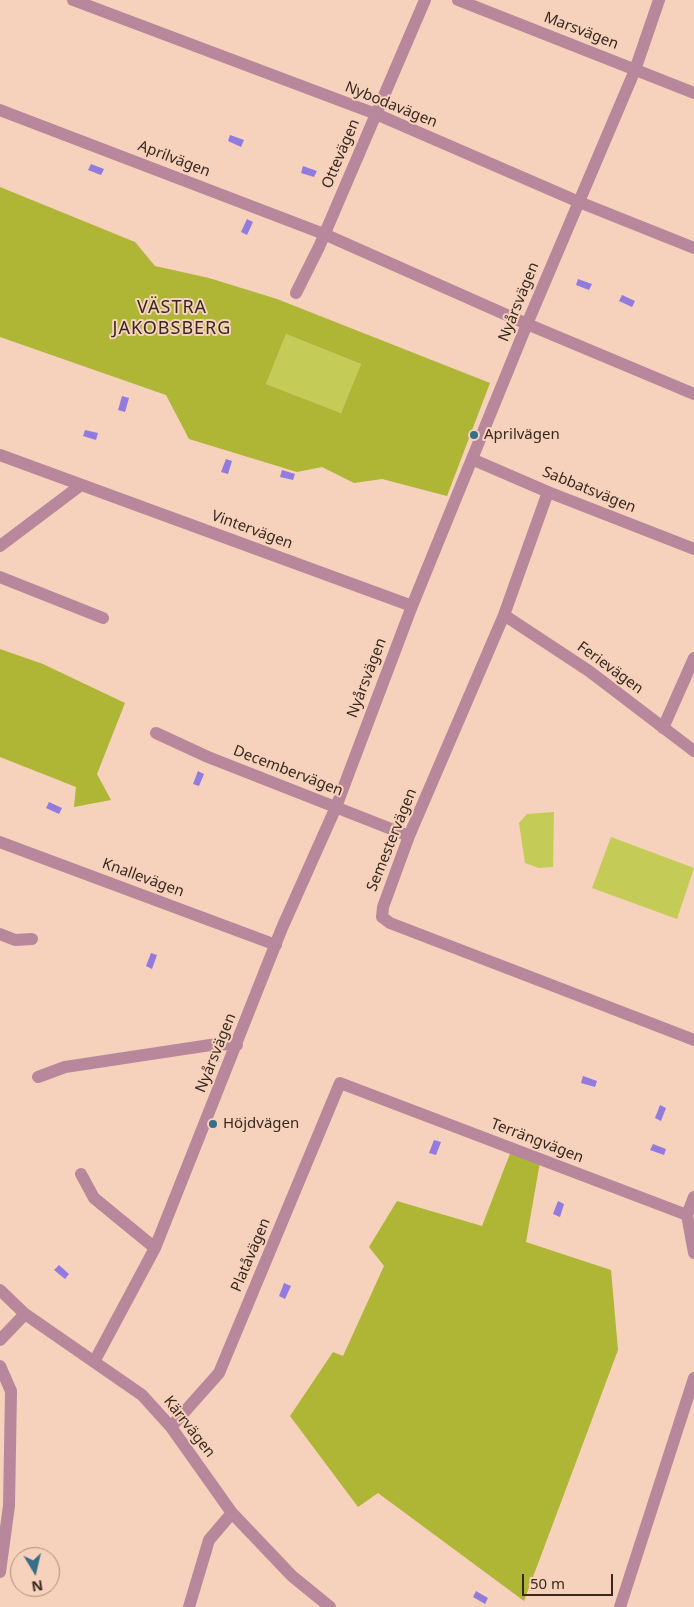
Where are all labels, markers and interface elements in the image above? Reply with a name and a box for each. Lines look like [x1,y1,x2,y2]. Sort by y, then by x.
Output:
street label: Marsvägen [541,9,621,53]
street label: Nybodavägen [342,78,440,132]
street label: Ottevägen [318,117,364,191]
street label: Aprilvägen [135,137,213,181]
street label: Nyårsvägen [495,260,543,344]
district label: VÄSTRA JAKOBSBERG [111,297,233,340]
place label: Aprilvägen [484,426,560,444]
marker: Aprilvägen [468,429,480,441]
street label: Sabbatsvägen [540,463,638,517]
street label: Vintervägen [209,507,295,553]
street label: Nyårsvägen [344,636,390,720]
street label: Ferievägen [573,638,647,698]
street label: Decembervägen [231,742,345,800]
street label: Semestervägen [363,786,421,894]
street label: Knallevägen [100,855,186,901]
street label: Nyårsvägen [192,1011,240,1095]
place label: Höjdvägen [223,1115,299,1133]
street label: Terrängvägen [488,1115,586,1167]
marker: Höjdvägen [207,1118,219,1130]
street label: Platåvägen [227,1216,275,1294]
street label: Kärrvägen [159,1393,219,1461]
north arrow [10,1547,60,1597]
scale bar [524,1564,615,1596]
text: 50 m [530,1573,565,1593]
text: N [30,1576,44,1597]

